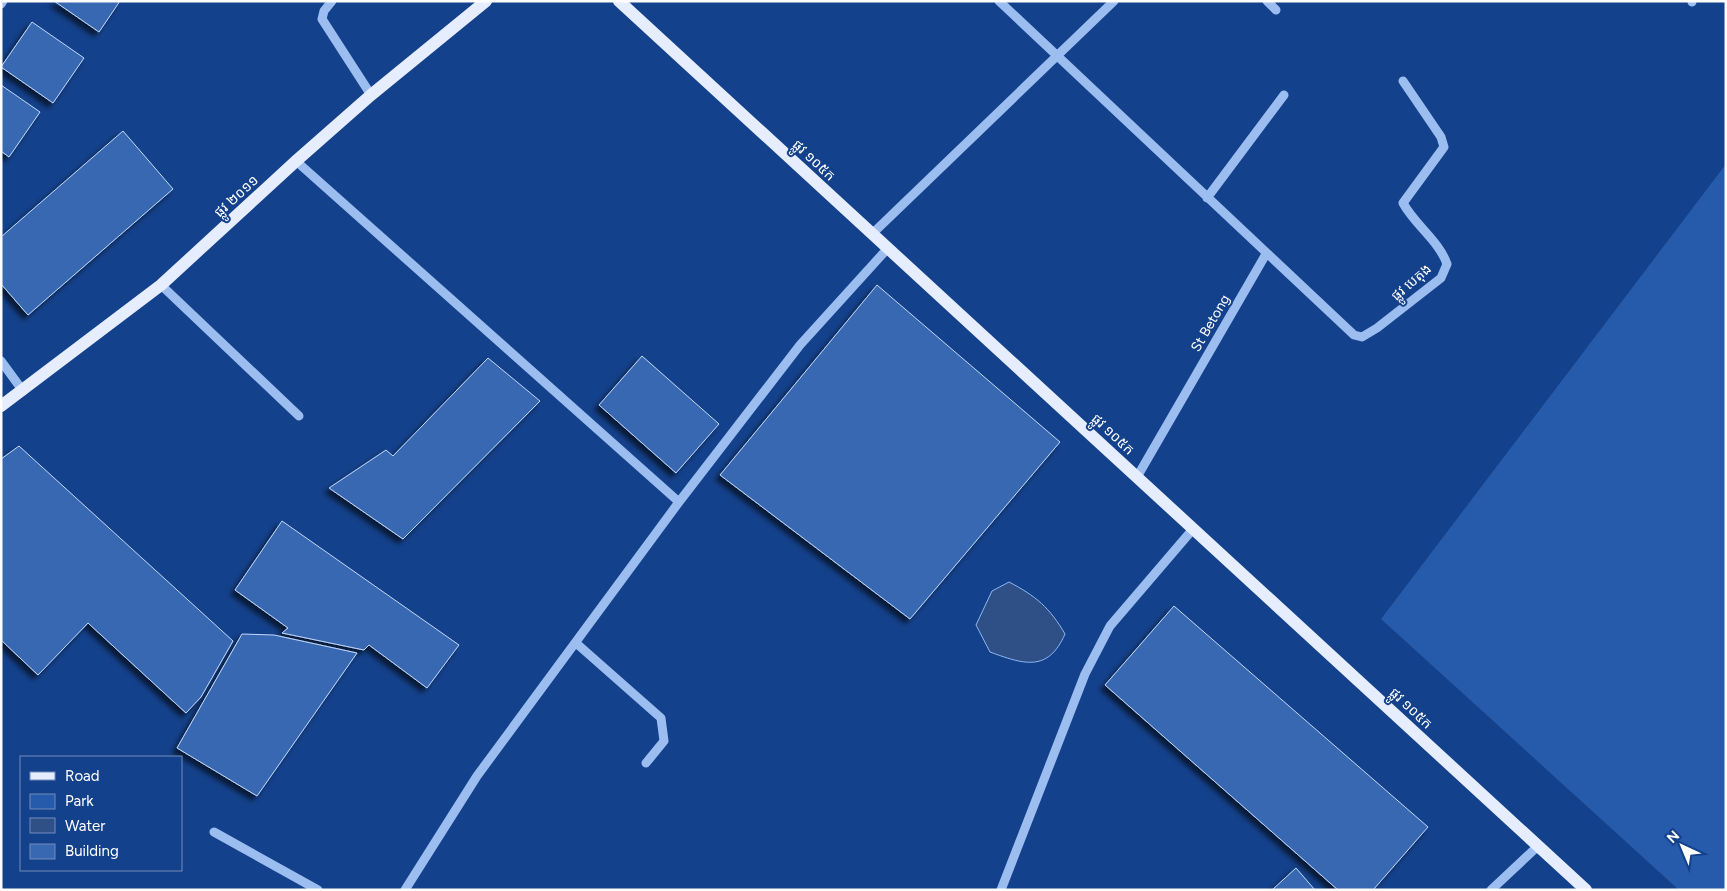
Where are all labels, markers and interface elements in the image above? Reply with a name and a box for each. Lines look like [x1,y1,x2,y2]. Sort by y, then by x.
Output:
street label: ផ្លូវ ១០៥ក [787,136,839,187]
street label: ផ្លូវ ២០១១ [211,172,264,223]
street label: ផ្លូវ បេតុង [1388,260,1437,307]
street label: St Betong [1187,292,1234,355]
street label: ផ្លូវ ១០៥ក [1086,410,1138,461]
street label: ផ្លូវ ១០៥ក [1384,684,1436,735]
legend [20,756,182,871]
text: Road [65,767,100,785]
text: Park [65,792,94,810]
text: Water [65,817,105,835]
north arrow [1657,821,1707,871]
text: N [1664,827,1683,847]
text: Building [65,842,119,860]

